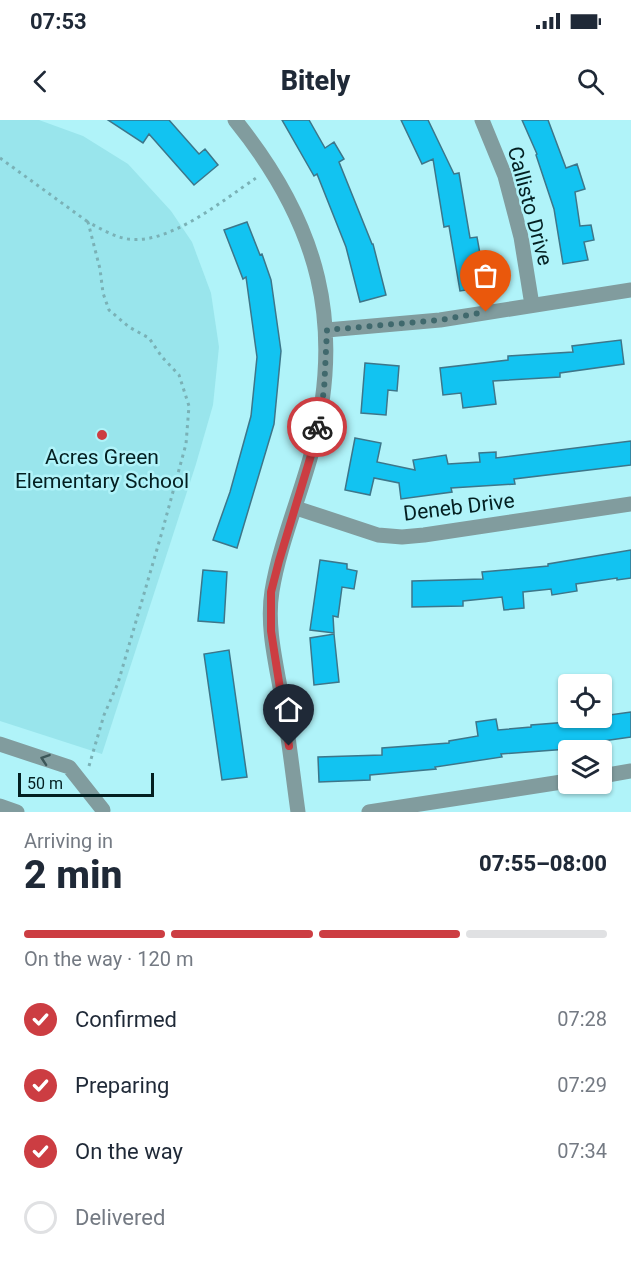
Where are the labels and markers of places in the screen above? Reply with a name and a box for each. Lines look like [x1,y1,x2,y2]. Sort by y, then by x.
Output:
pin [460,250,511,312]
marker: Acres Green Elementary School [95,428,109,442]
place label: Acres Green Elementary School [15,445,189,493]
pin [263,684,314,746]

